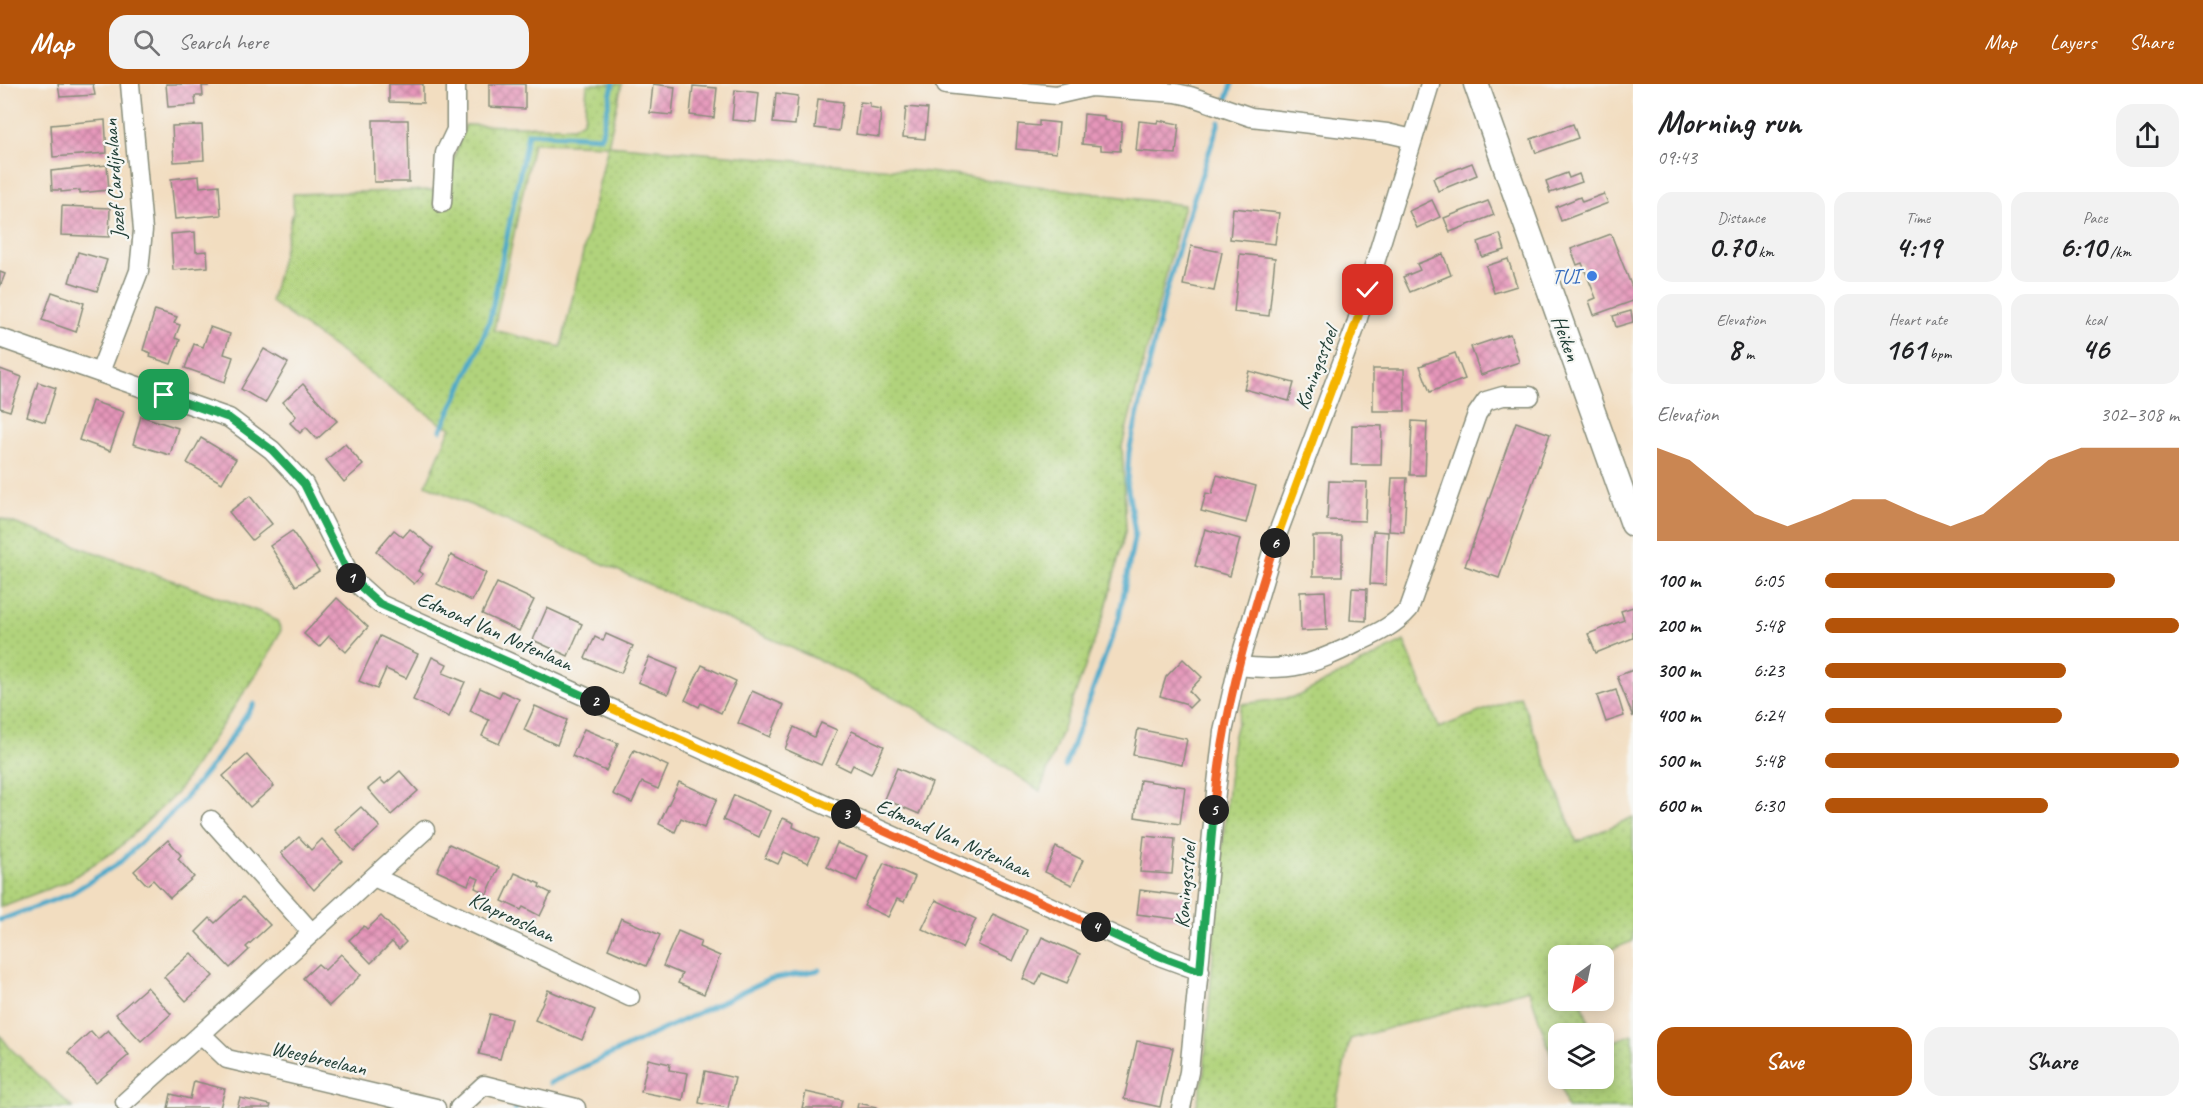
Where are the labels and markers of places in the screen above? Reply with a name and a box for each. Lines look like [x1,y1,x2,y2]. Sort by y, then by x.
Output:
place label: TUI [1552,263,1585,289]
pin [1342,264,1393,315]
marker: TUI [1585,269,1599,283]
pin [138,369,189,420]
pin: 6 [1260,528,1290,558]
pin: 1 [336,563,366,593]
pin: 2 [580,686,610,716]
pin: 5 [1199,795,1229,825]
pin: 3 [831,799,861,829]
pin: 4 [1081,912,1111,942]

